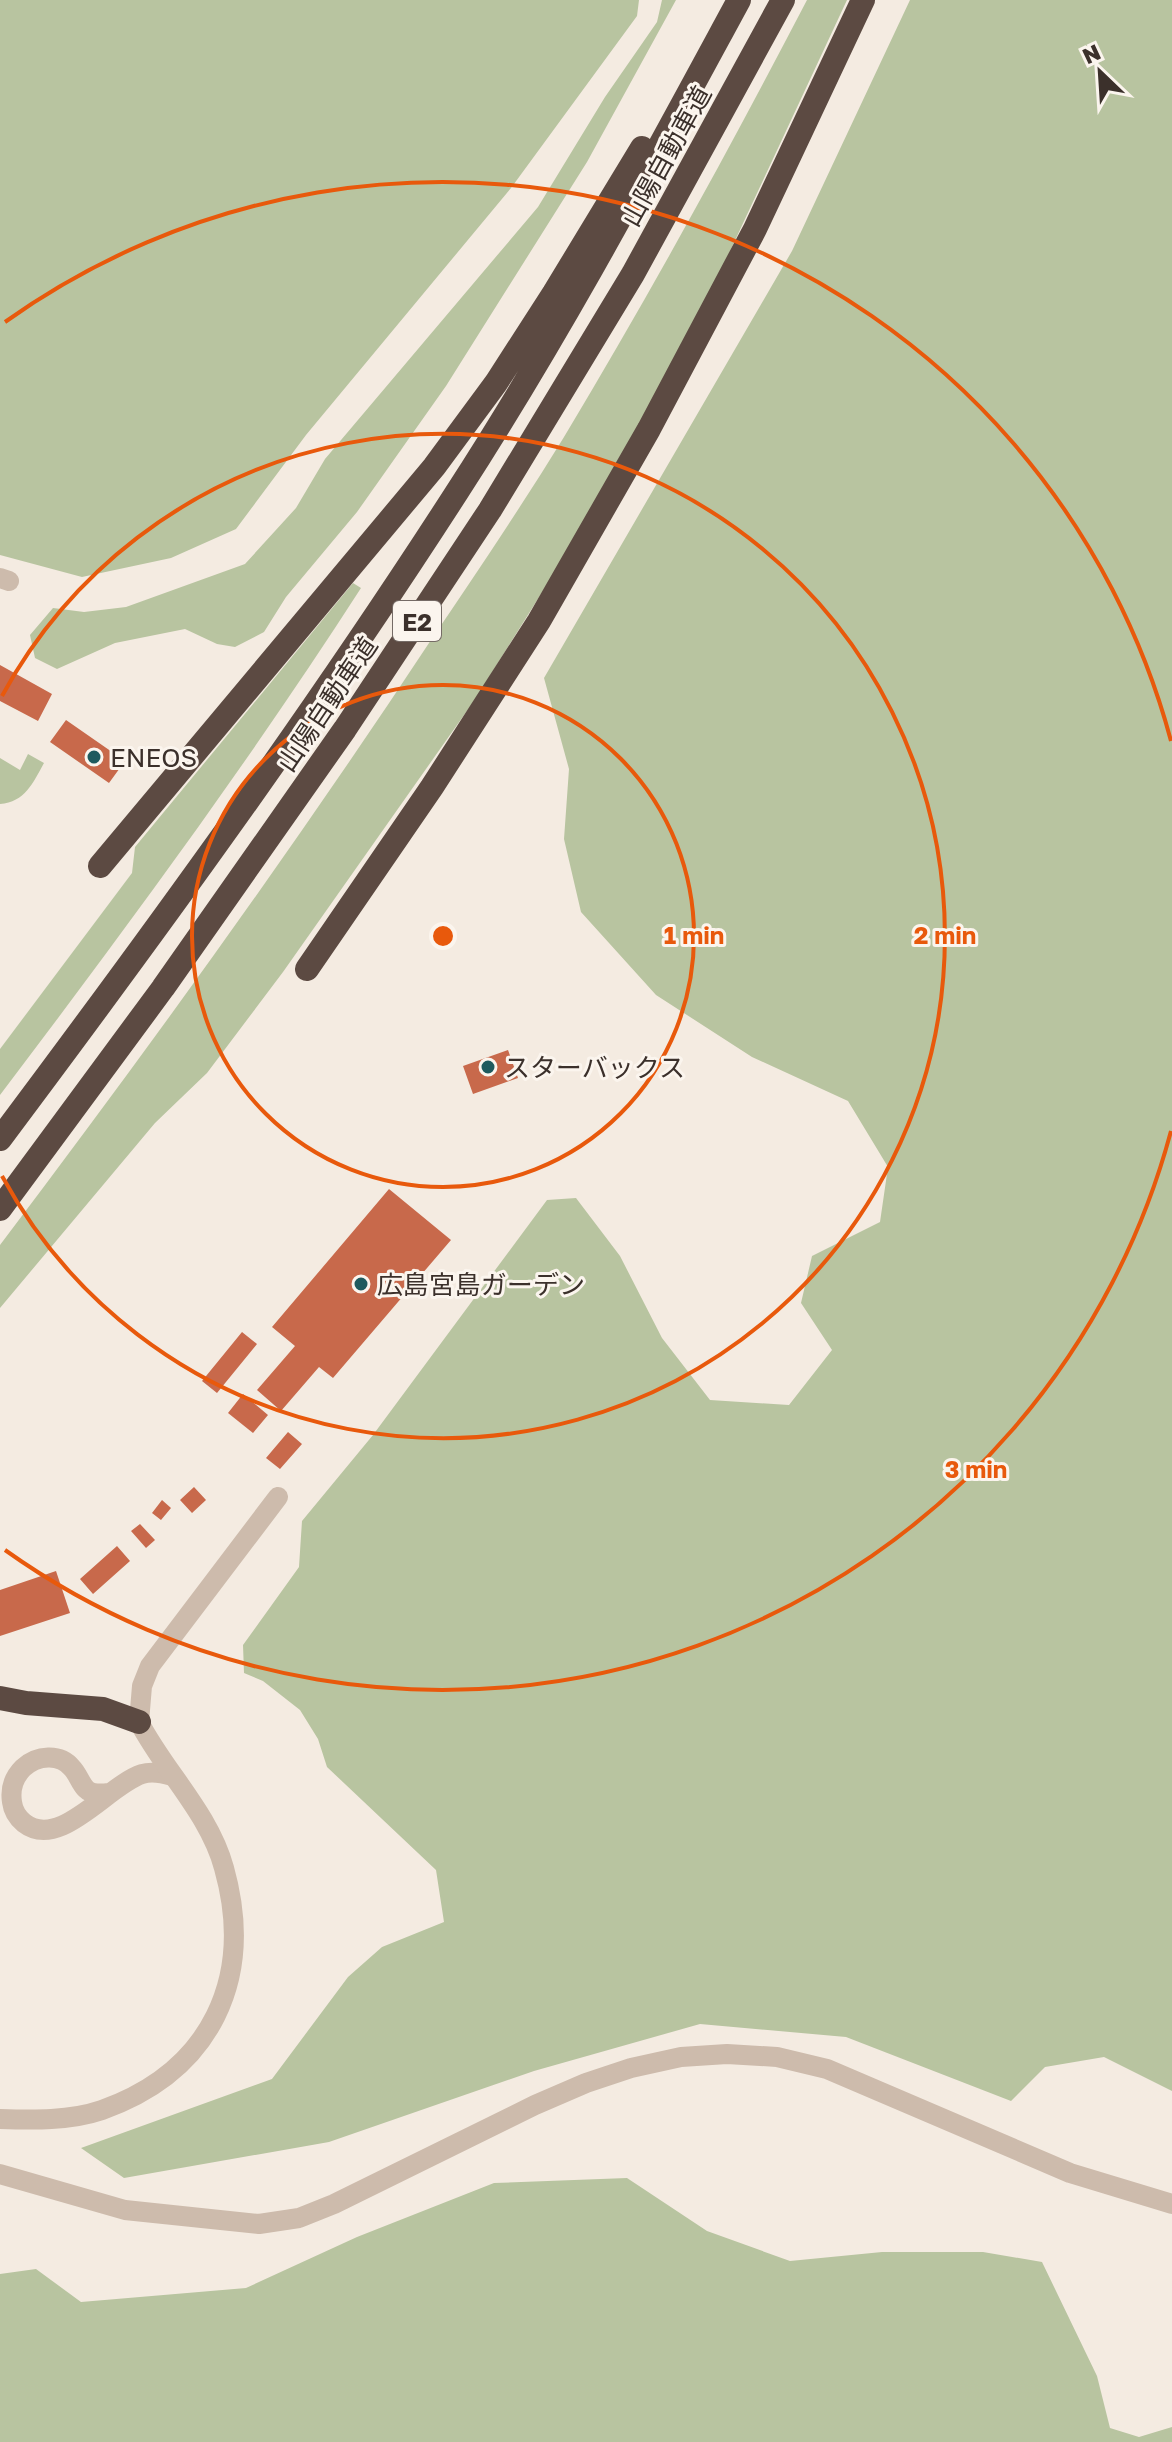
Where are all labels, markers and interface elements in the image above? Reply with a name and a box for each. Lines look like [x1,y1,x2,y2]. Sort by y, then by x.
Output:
north arrow [1060,32,1140,112]
text: N [1078,38,1105,69]
street label: 山陽自動車道 [615,80,717,232]
road number: E2 [393,601,441,641]
street label: 山陽自動車道 [271,631,383,777]
place label: ENEOS [110,742,197,773]
marker: ENEOS [85,748,103,766]
text: 1 min [664,920,724,949]
text: 2 min [914,920,976,949]
centre of rings [429,922,457,950]
place label: スターバックス [504,1052,685,1083]
marker: スターバックス [479,1058,497,1076]
place label: 広島宮島ガーデン [377,1269,585,1300]
marker: 広島宮島ガーデン [352,1275,370,1293]
text: 3 min [945,1454,1007,1483]

